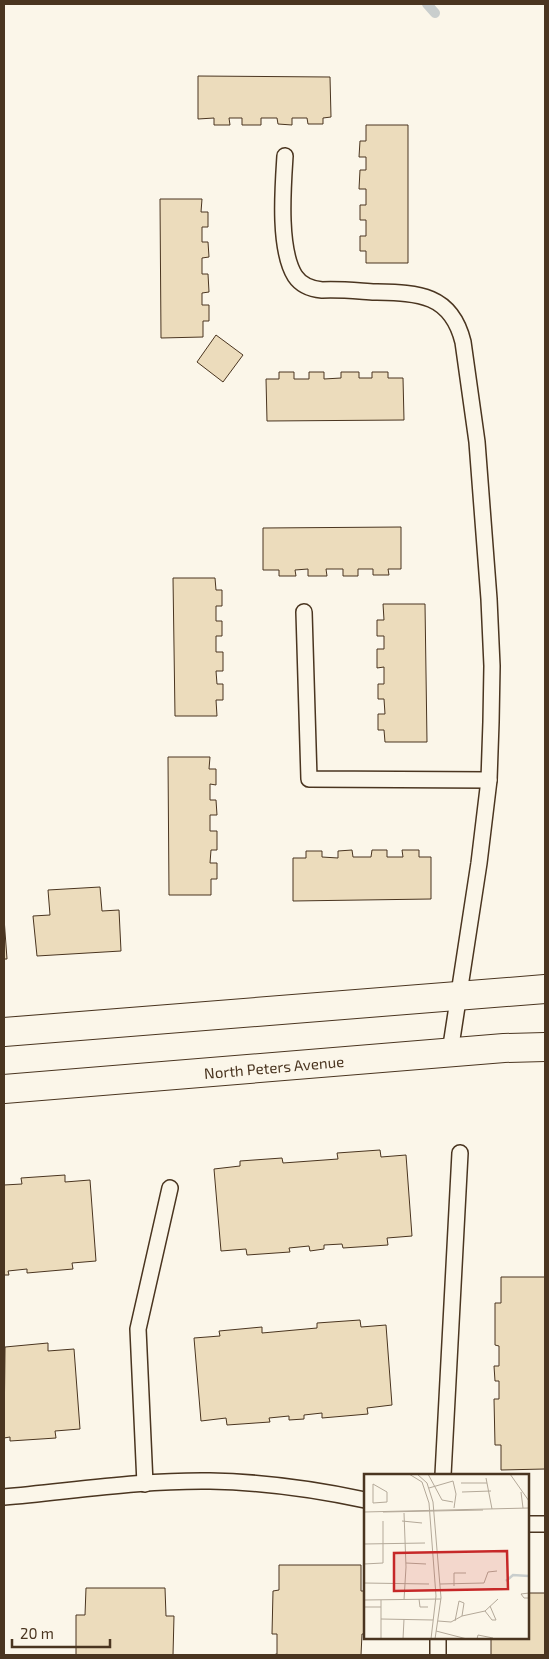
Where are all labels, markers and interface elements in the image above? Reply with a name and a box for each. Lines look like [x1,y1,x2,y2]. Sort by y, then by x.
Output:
street label: North Peters Avenue [203,1052,345,1082]
inset map [364,1474,529,1639]
scale bar [12,1616,110,1648]
text: 20 m [20,1624,54,1642]

